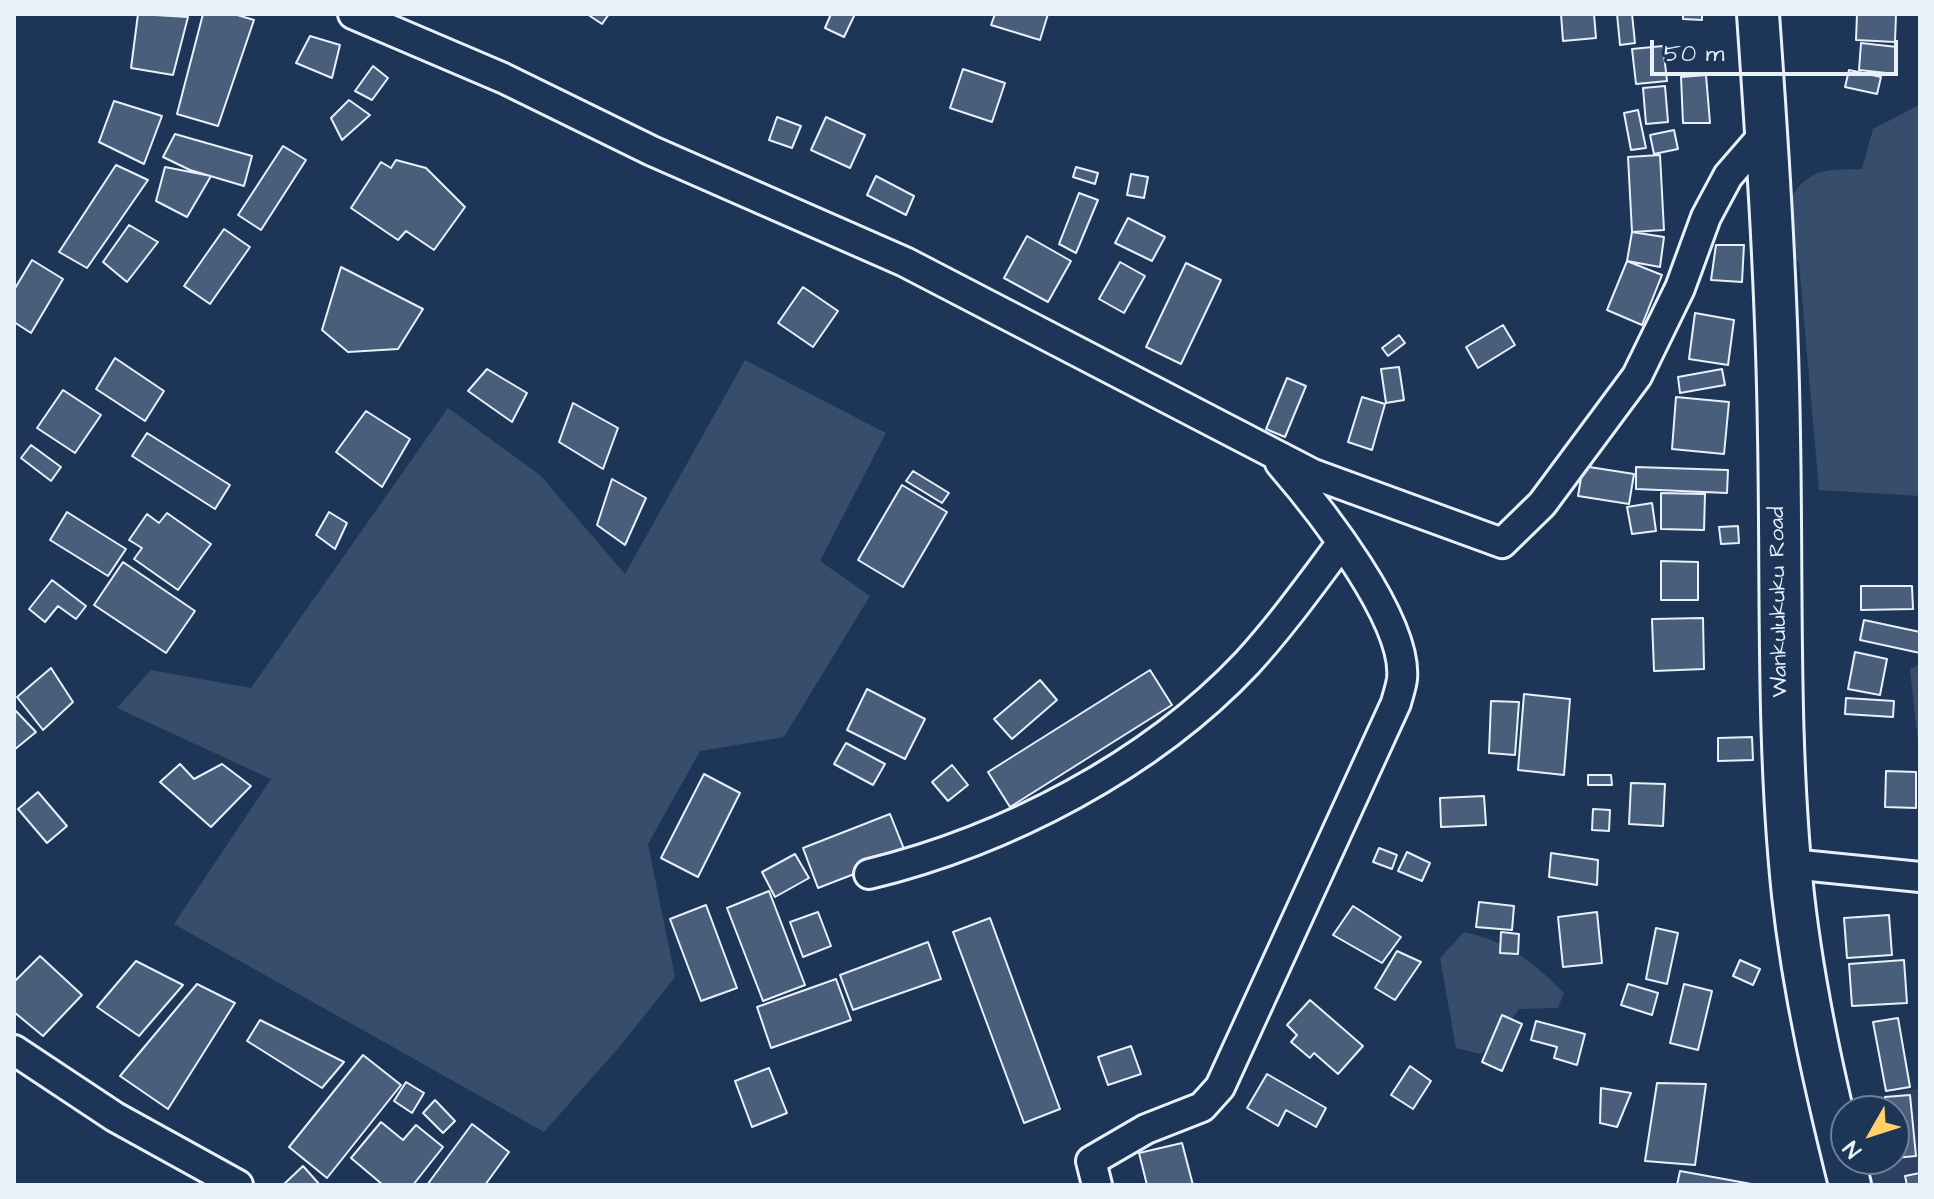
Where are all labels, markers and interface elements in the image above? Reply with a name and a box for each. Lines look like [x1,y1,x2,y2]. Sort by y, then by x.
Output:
scale bar [1654,24,1902,74]
text: 50 m [1664,37,1724,71]
street label: Wankulukuku Road [1765,506,1795,698]
north arrow [1830,1095,1910,1175]
text: N [1836,1134,1869,1164]

